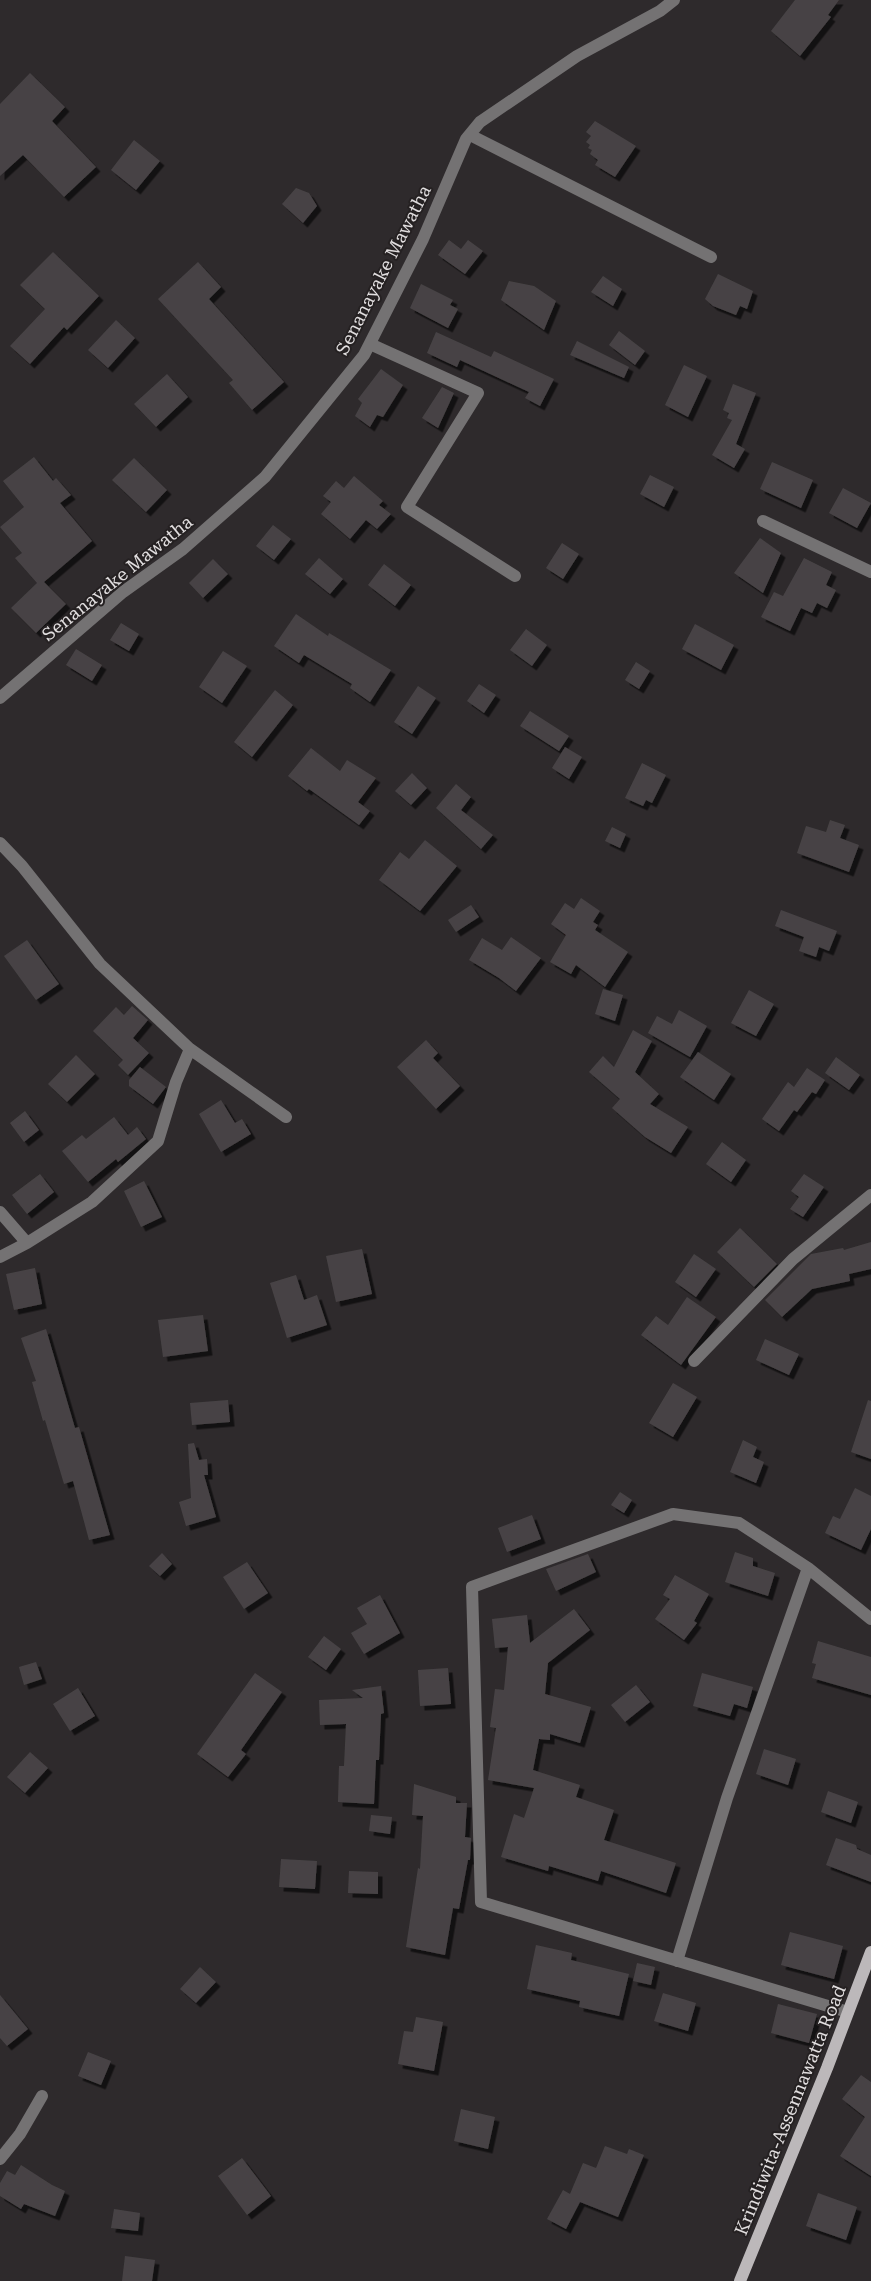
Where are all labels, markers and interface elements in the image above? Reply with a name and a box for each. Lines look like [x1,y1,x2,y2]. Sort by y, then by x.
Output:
street label: Senanayake Mawatha [331,181,435,358]
street label: Senanayake Mawatha [37,511,197,645]
street label: Krindiwita-Assennawatta Road [730,1982,850,2238]

